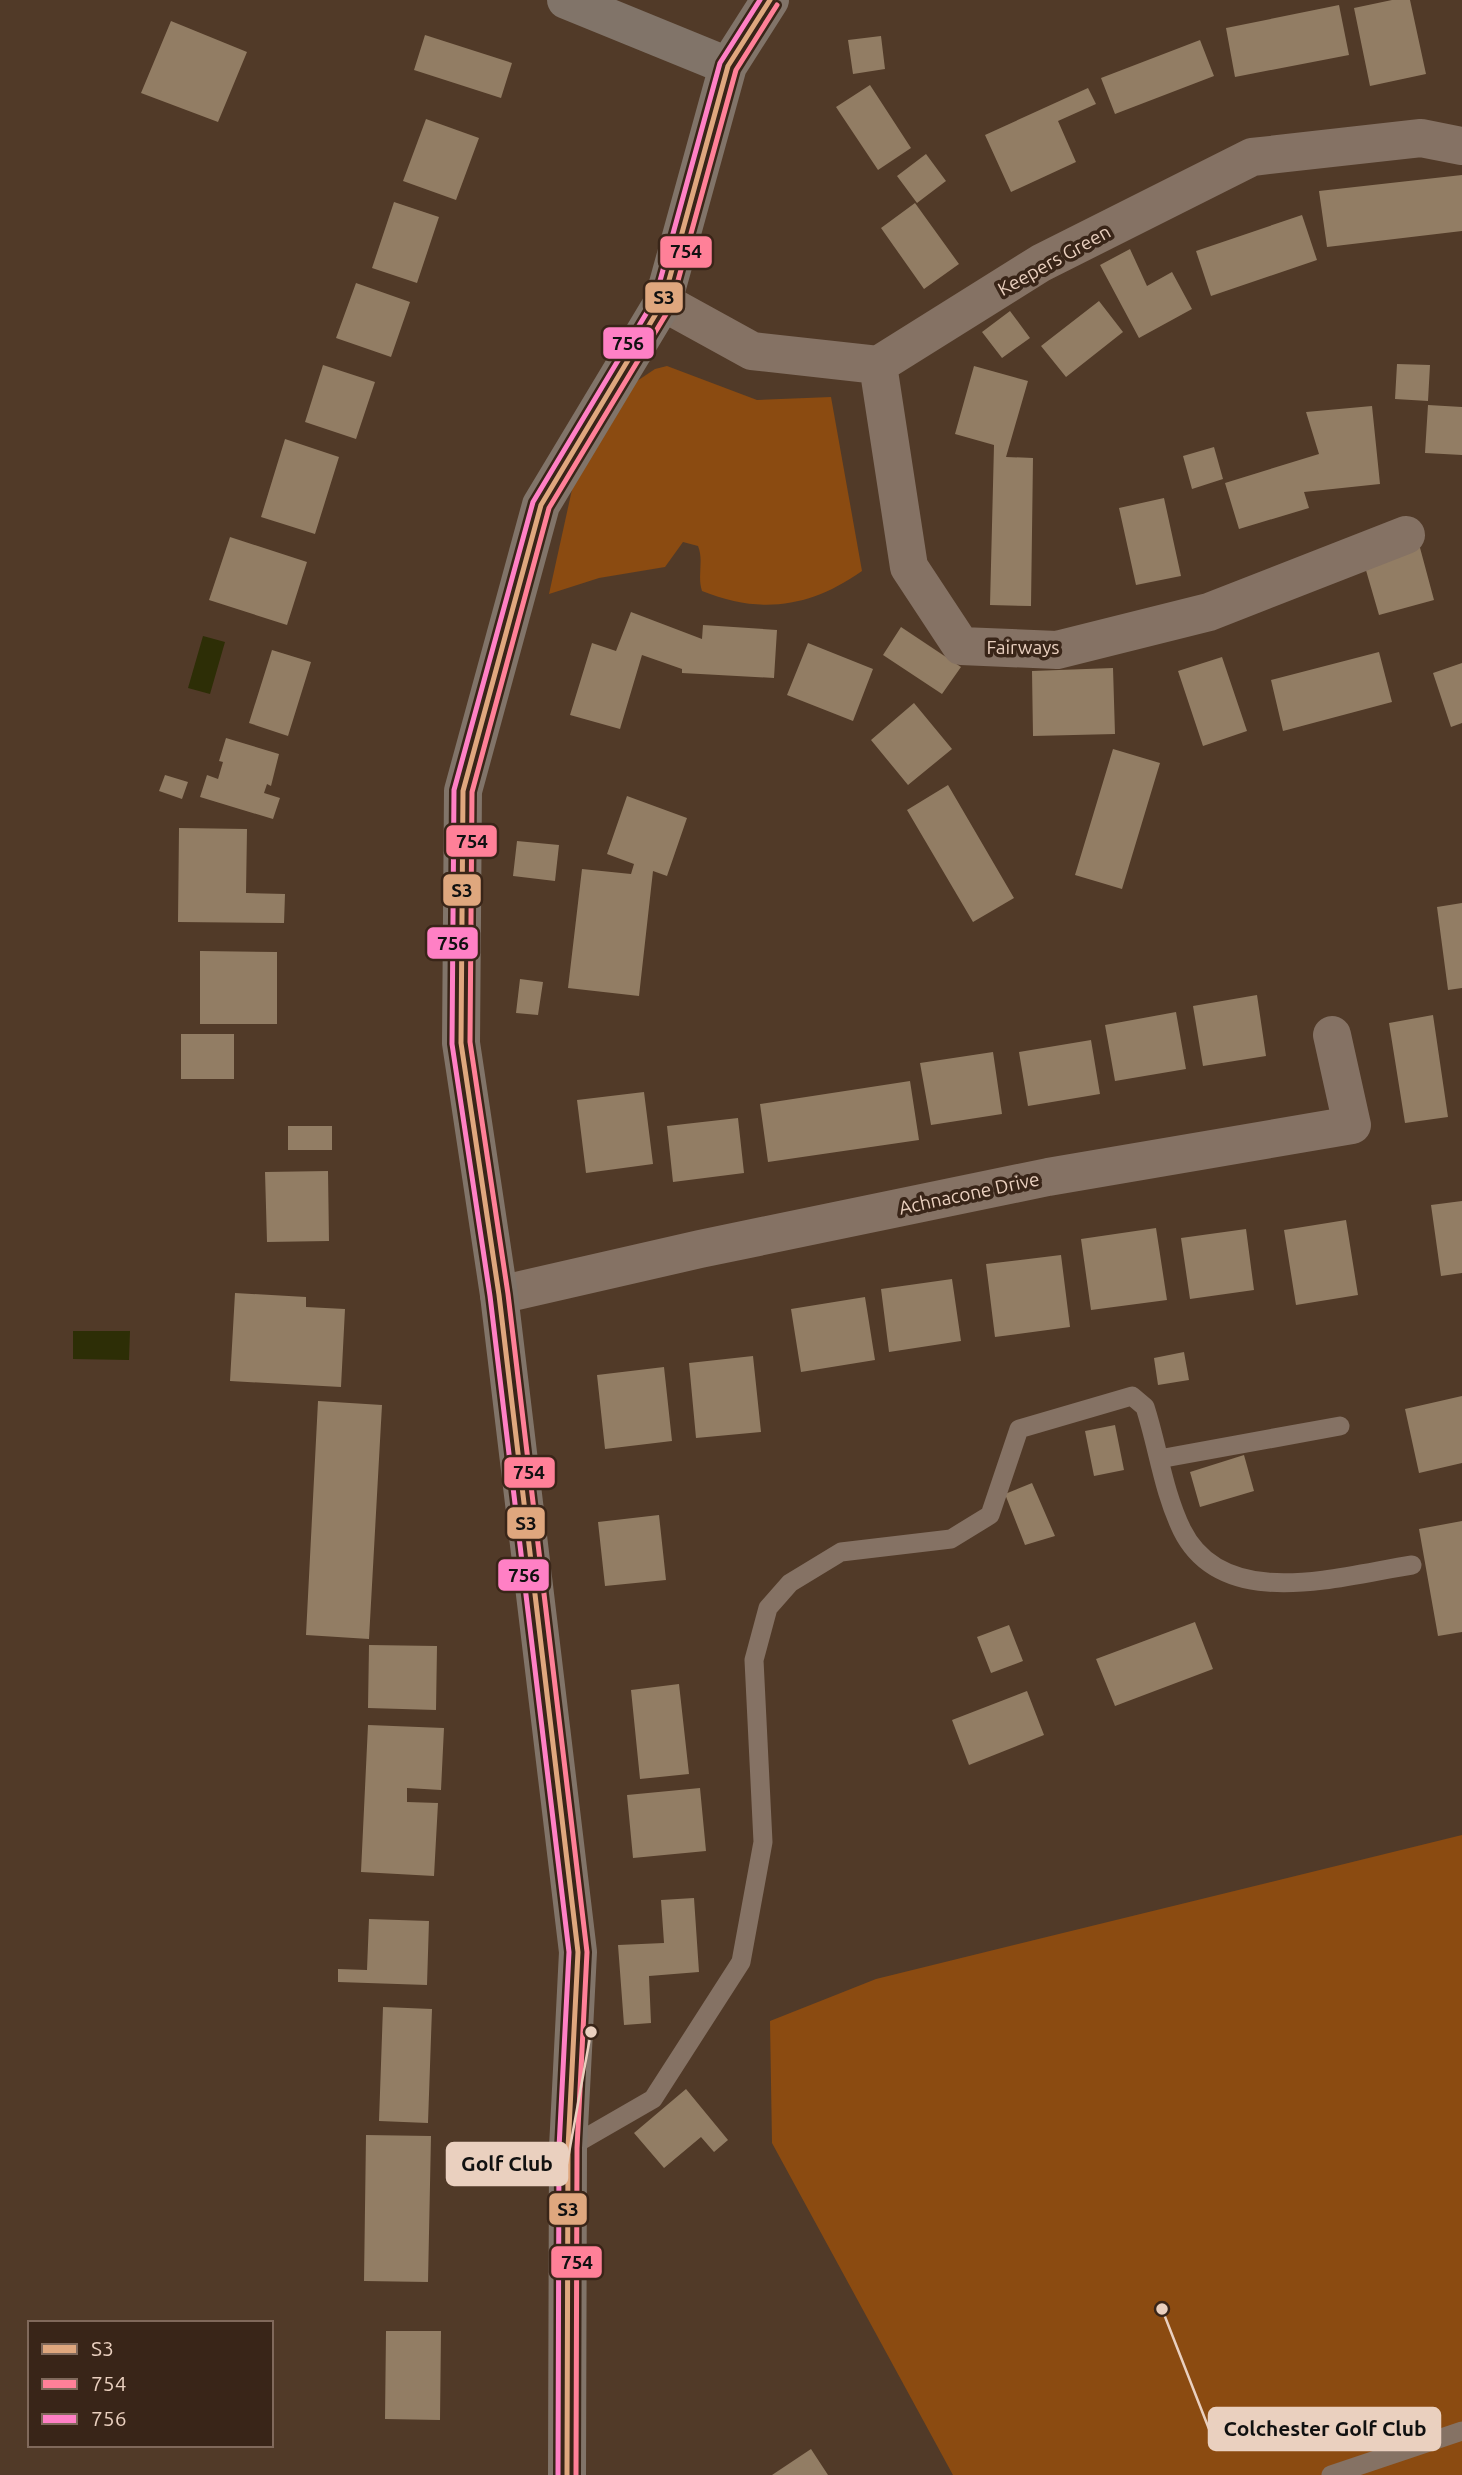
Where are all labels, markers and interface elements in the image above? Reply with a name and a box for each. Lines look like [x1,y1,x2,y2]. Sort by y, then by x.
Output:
street label: Keepers Green [994,220,1114,300]
line badge: 754 [659,235,713,269]
text: 754 [670,240,702,262]
line badge: S3 [644,281,684,314]
text: S3 [653,286,675,308]
line badge: 756 [602,326,655,360]
text: 756 [612,332,644,354]
street label: Fairways [986,636,1060,658]
line badge: 754 [445,824,498,858]
text: 754 [456,830,488,852]
line badge: S3 [442,873,482,907]
text: S3 [451,879,473,901]
line badge: 756 [426,926,479,960]
text: 756 [437,932,469,954]
street label: Achnacone Drive [897,1167,1041,1219]
line badge: 754 [503,1456,556,1489]
text: 754 [513,1461,545,1483]
line badge: S3 [506,1506,546,1540]
text: S3 [515,1512,537,1534]
line badge: 756 [497,1558,550,1592]
text: 756 [508,1564,540,1586]
callout: Golf Club [447,2143,567,2185]
text: Golf Club [461,2151,553,2175]
line badge: S3 [548,2192,588,2226]
text: S3 [557,2198,579,2220]
line badge: 754 [550,2245,603,2279]
text: 754 [561,2251,593,2273]
legend [28,2321,273,2447]
text: S3 [91,2336,114,2360]
text: 754 [91,2371,127,2395]
text: 756 [91,2406,127,2430]
callout: Colchester Golf Club [1209,2408,1440,2450]
text: Colchester Golf Club [1223,2416,1427,2440]

